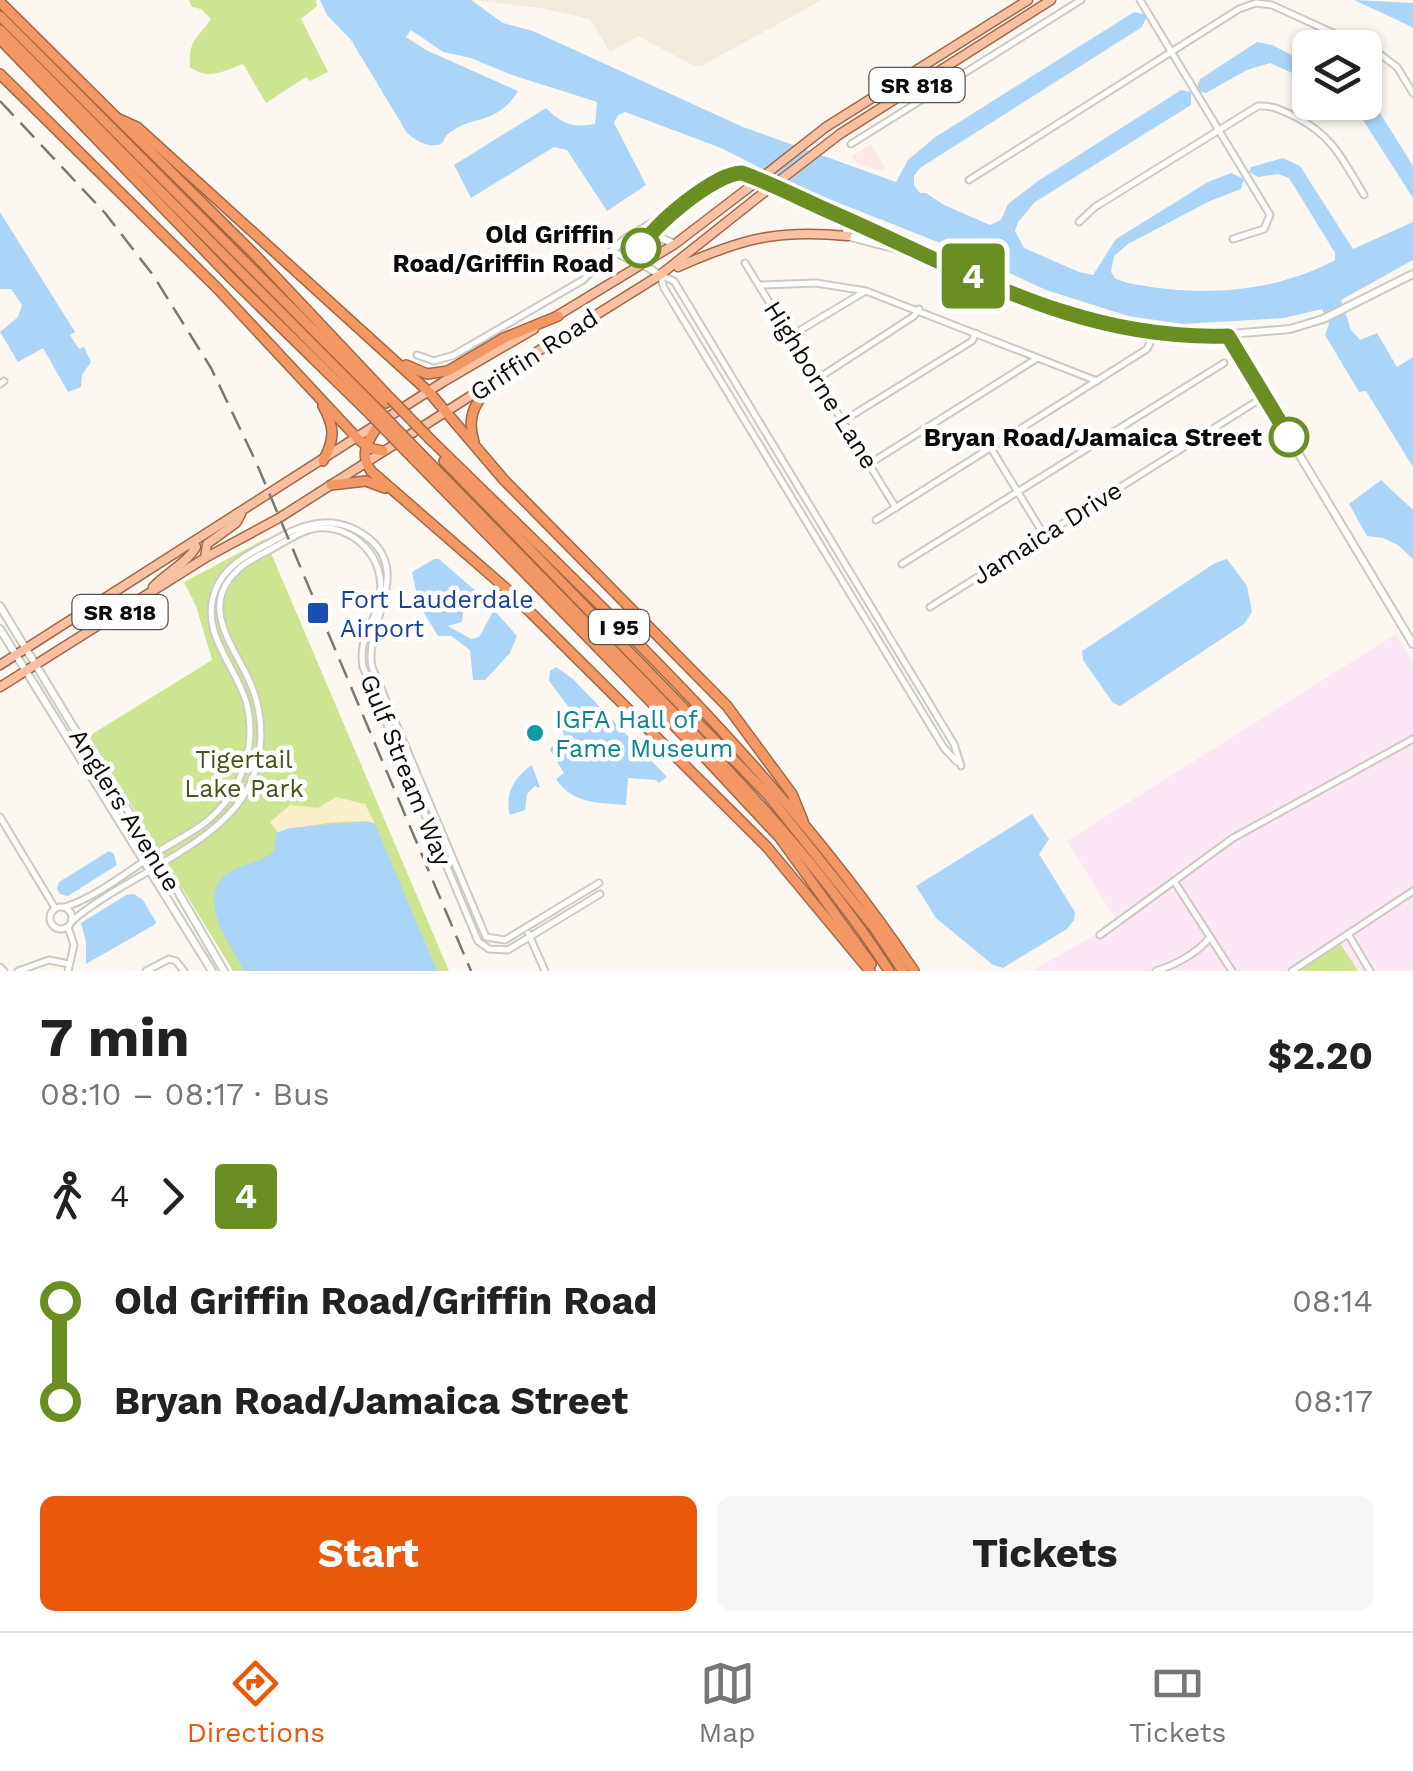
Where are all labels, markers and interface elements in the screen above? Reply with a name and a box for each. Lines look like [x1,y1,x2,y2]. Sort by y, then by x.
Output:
map controls [1292,30,1382,120]
button: layers [1292,30,1382,120]
road number: SR 818 [870,68,964,102]
place label: Old Griffin Road/Griffin Road [392,220,614,278]
marker: Old Griffin Road/Griffin Road [622,229,660,267]
line badge: 4 [940,244,1006,308]
text: 4 [962,255,984,297]
street label: Highborne Lane [758,296,884,474]
street label: Griffin Road [465,303,603,407]
marker: Bryan Road/Jamaica Street [1270,418,1308,456]
place label: Bryan Road/Jamaica Street [924,423,1262,452]
street label: Jamaica Drive [967,475,1127,591]
place label: Fort Lauderdale Airport [340,585,534,643]
road number: SR 818 [72,595,168,629]
marker: Fort Lauderdale Airport [305,600,331,626]
road number: I 95 [589,610,649,644]
street label: Gulf Stream Way [354,670,458,870]
place label: IGFA Hall of Fame Museum [555,705,733,763]
marker: IGFA Hall of Fame Museum [524,722,546,744]
street label: Anglers Avenue [63,723,187,897]
park label: Tigertail Lake Park [184,745,304,803]
text: 7 min [40,1005,190,1069]
text: $2.20 [1268,1034,1373,1078]
text: 08:10 – 08:17 · Bus [40,1075,330,1113]
icon: walk [40,1169,95,1224]
icon: forward [145,1169,200,1224]
text: 4 [235,1175,257,1217]
text: 4 [110,1177,130,1215]
text: Old Griffin Road/Griffin Road [114,1279,657,1323]
text: 08:14 [1292,1282,1373,1320]
text: Bryan Road/Jamaica Street [114,1379,628,1423]
text: 08:17 [1293,1382,1373,1420]
button: Start [40,1496,697,1611]
button: Tickets [717,1496,1373,1611]
tab: Directions [187,1656,325,1749]
tab: Map [699,1656,756,1749]
tab: Tickets [1129,1656,1226,1749]

